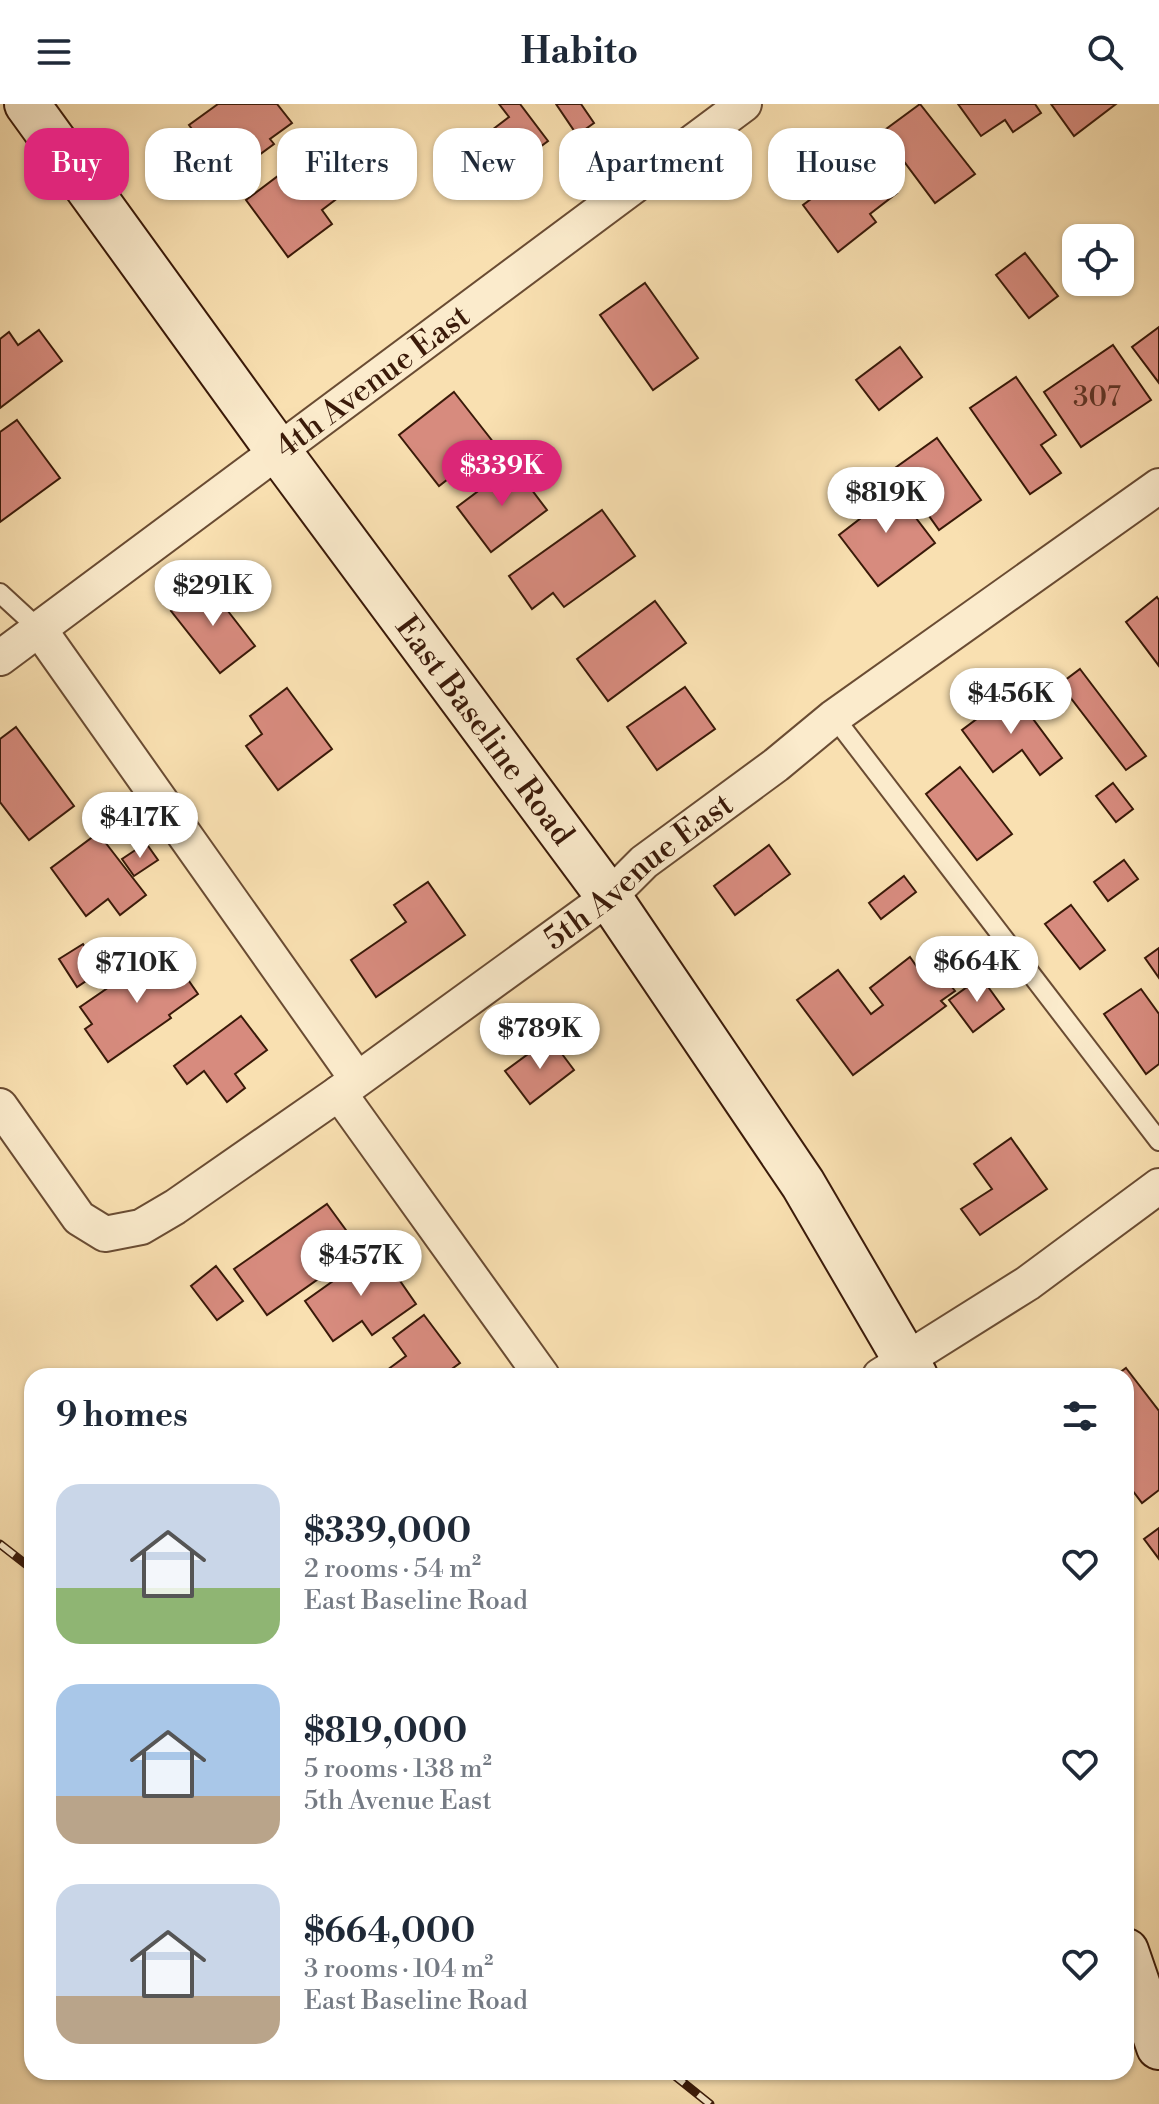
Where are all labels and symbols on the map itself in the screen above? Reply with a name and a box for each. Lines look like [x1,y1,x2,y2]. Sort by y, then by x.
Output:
street label: 4th Avenue East [268,296,478,467]
house number: 307 [1073,380,1121,415]
pin: $339K [446,440,558,508]
pin: $819K [830,467,942,535]
pin: $291K [157,560,269,628]
street label: East Baseline Road [386,608,583,853]
pin: $456K [955,668,1067,736]
street label: 5th Avenue East [536,785,741,959]
pin: $417K [84,792,196,860]
pin: $664K [921,936,1033,1004]
pin: $710K [81,937,193,1005]
pin: $789K [484,1003,596,1071]
pin: $457K [305,1230,417,1298]

